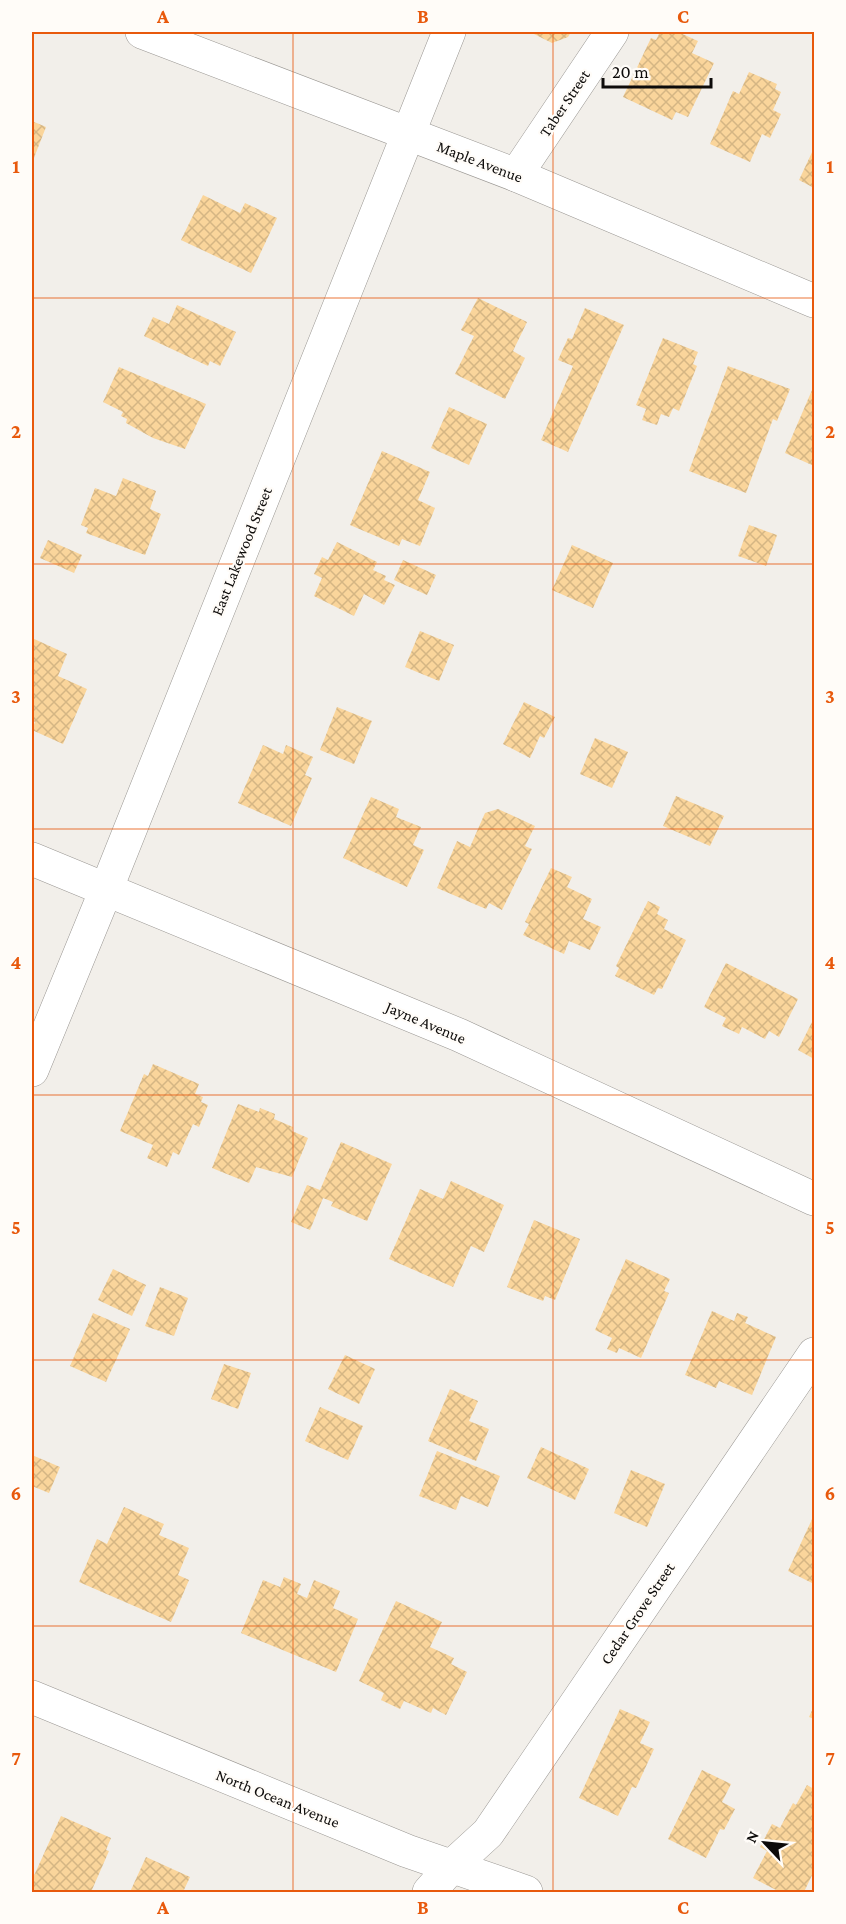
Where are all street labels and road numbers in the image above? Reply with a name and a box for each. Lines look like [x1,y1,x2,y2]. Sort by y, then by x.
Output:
street label: Taber Street [536,66,593,140]
street label: Maple Avenue [434,137,525,187]
street label: East Lakewood Street [208,484,275,618]
street label: Jayne Avenue [381,997,468,1048]
street label: Cedar Grove Street [597,1559,678,1667]
street label: North Ocean Avenue [214,1766,342,1831]

